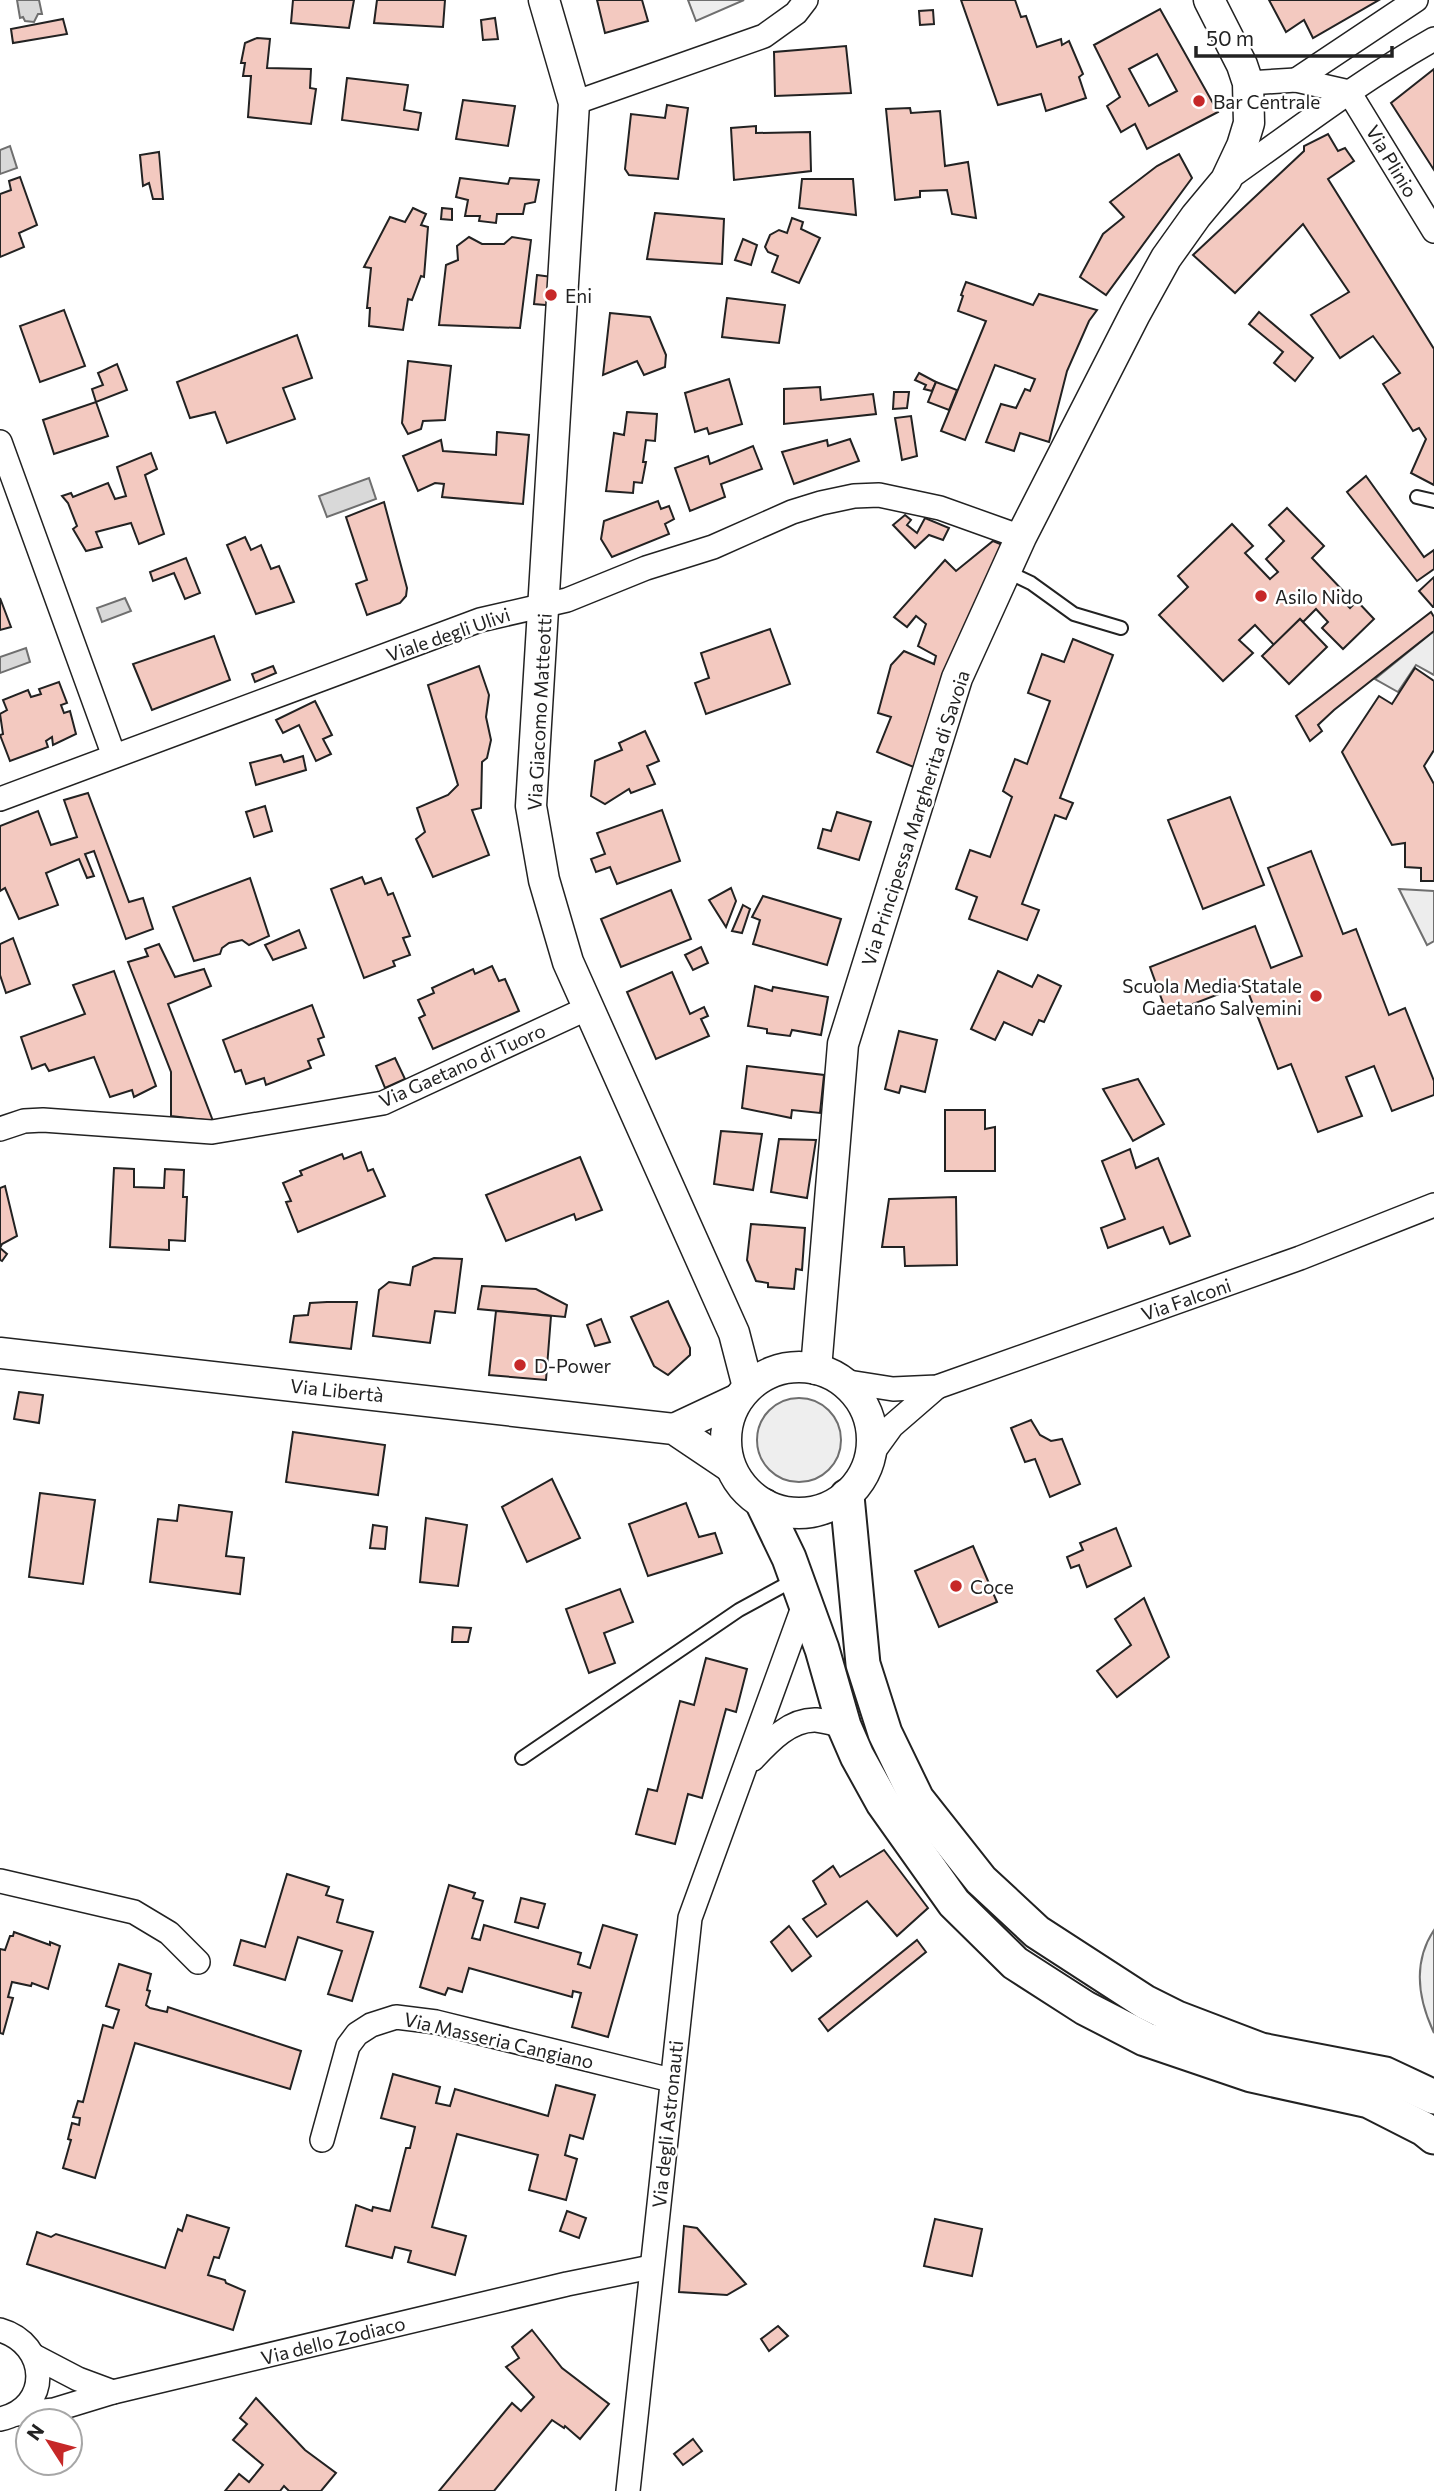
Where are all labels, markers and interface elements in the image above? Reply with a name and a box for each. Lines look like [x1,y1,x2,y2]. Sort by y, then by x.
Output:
scale bar [1196,14,1392,58]
text: 50 m [1206,25,1254,50]
place label: Bar Centrale [1213,90,1320,113]
marker: Bar Centrale [1191,93,1207,109]
street label: Via Plinio [1361,121,1423,201]
place label: Eni [565,284,592,307]
marker: Eni [543,287,559,303]
place label: Asilo Nido [1275,585,1363,608]
marker: Asilo Nido [1253,588,1269,604]
street label: Viale degli Ulivi [383,602,513,666]
street label: Via Giacomo Matteotti [522,613,556,811]
street label: Via Principessa Margherita di Savoia [856,667,974,969]
place label: Scuola Media Statale Gaetano Salvemini [1122,974,1302,1019]
marker: Scuola Media Statale Gaetano Salvemini [1308,988,1324,1004]
street label: Via Gaetano di Tuoro [375,1018,549,1112]
street label: Via Falconi [1138,1273,1234,1325]
place label: D-Power [534,1354,612,1377]
marker: D-Power [512,1357,528,1373]
street label: Via Libertà [289,1374,385,1406]
place label: Coce [970,1575,1014,1598]
marker: Coce [948,1578,964,1594]
street label: Via Masseria Cangiano [402,2007,596,2073]
street label: Via degli Astronauti [647,2039,687,2209]
street label: Via dello Zodiaco [259,2311,407,2369]
north arrow [14,2407,84,2477]
text: N [21,2419,48,2444]

